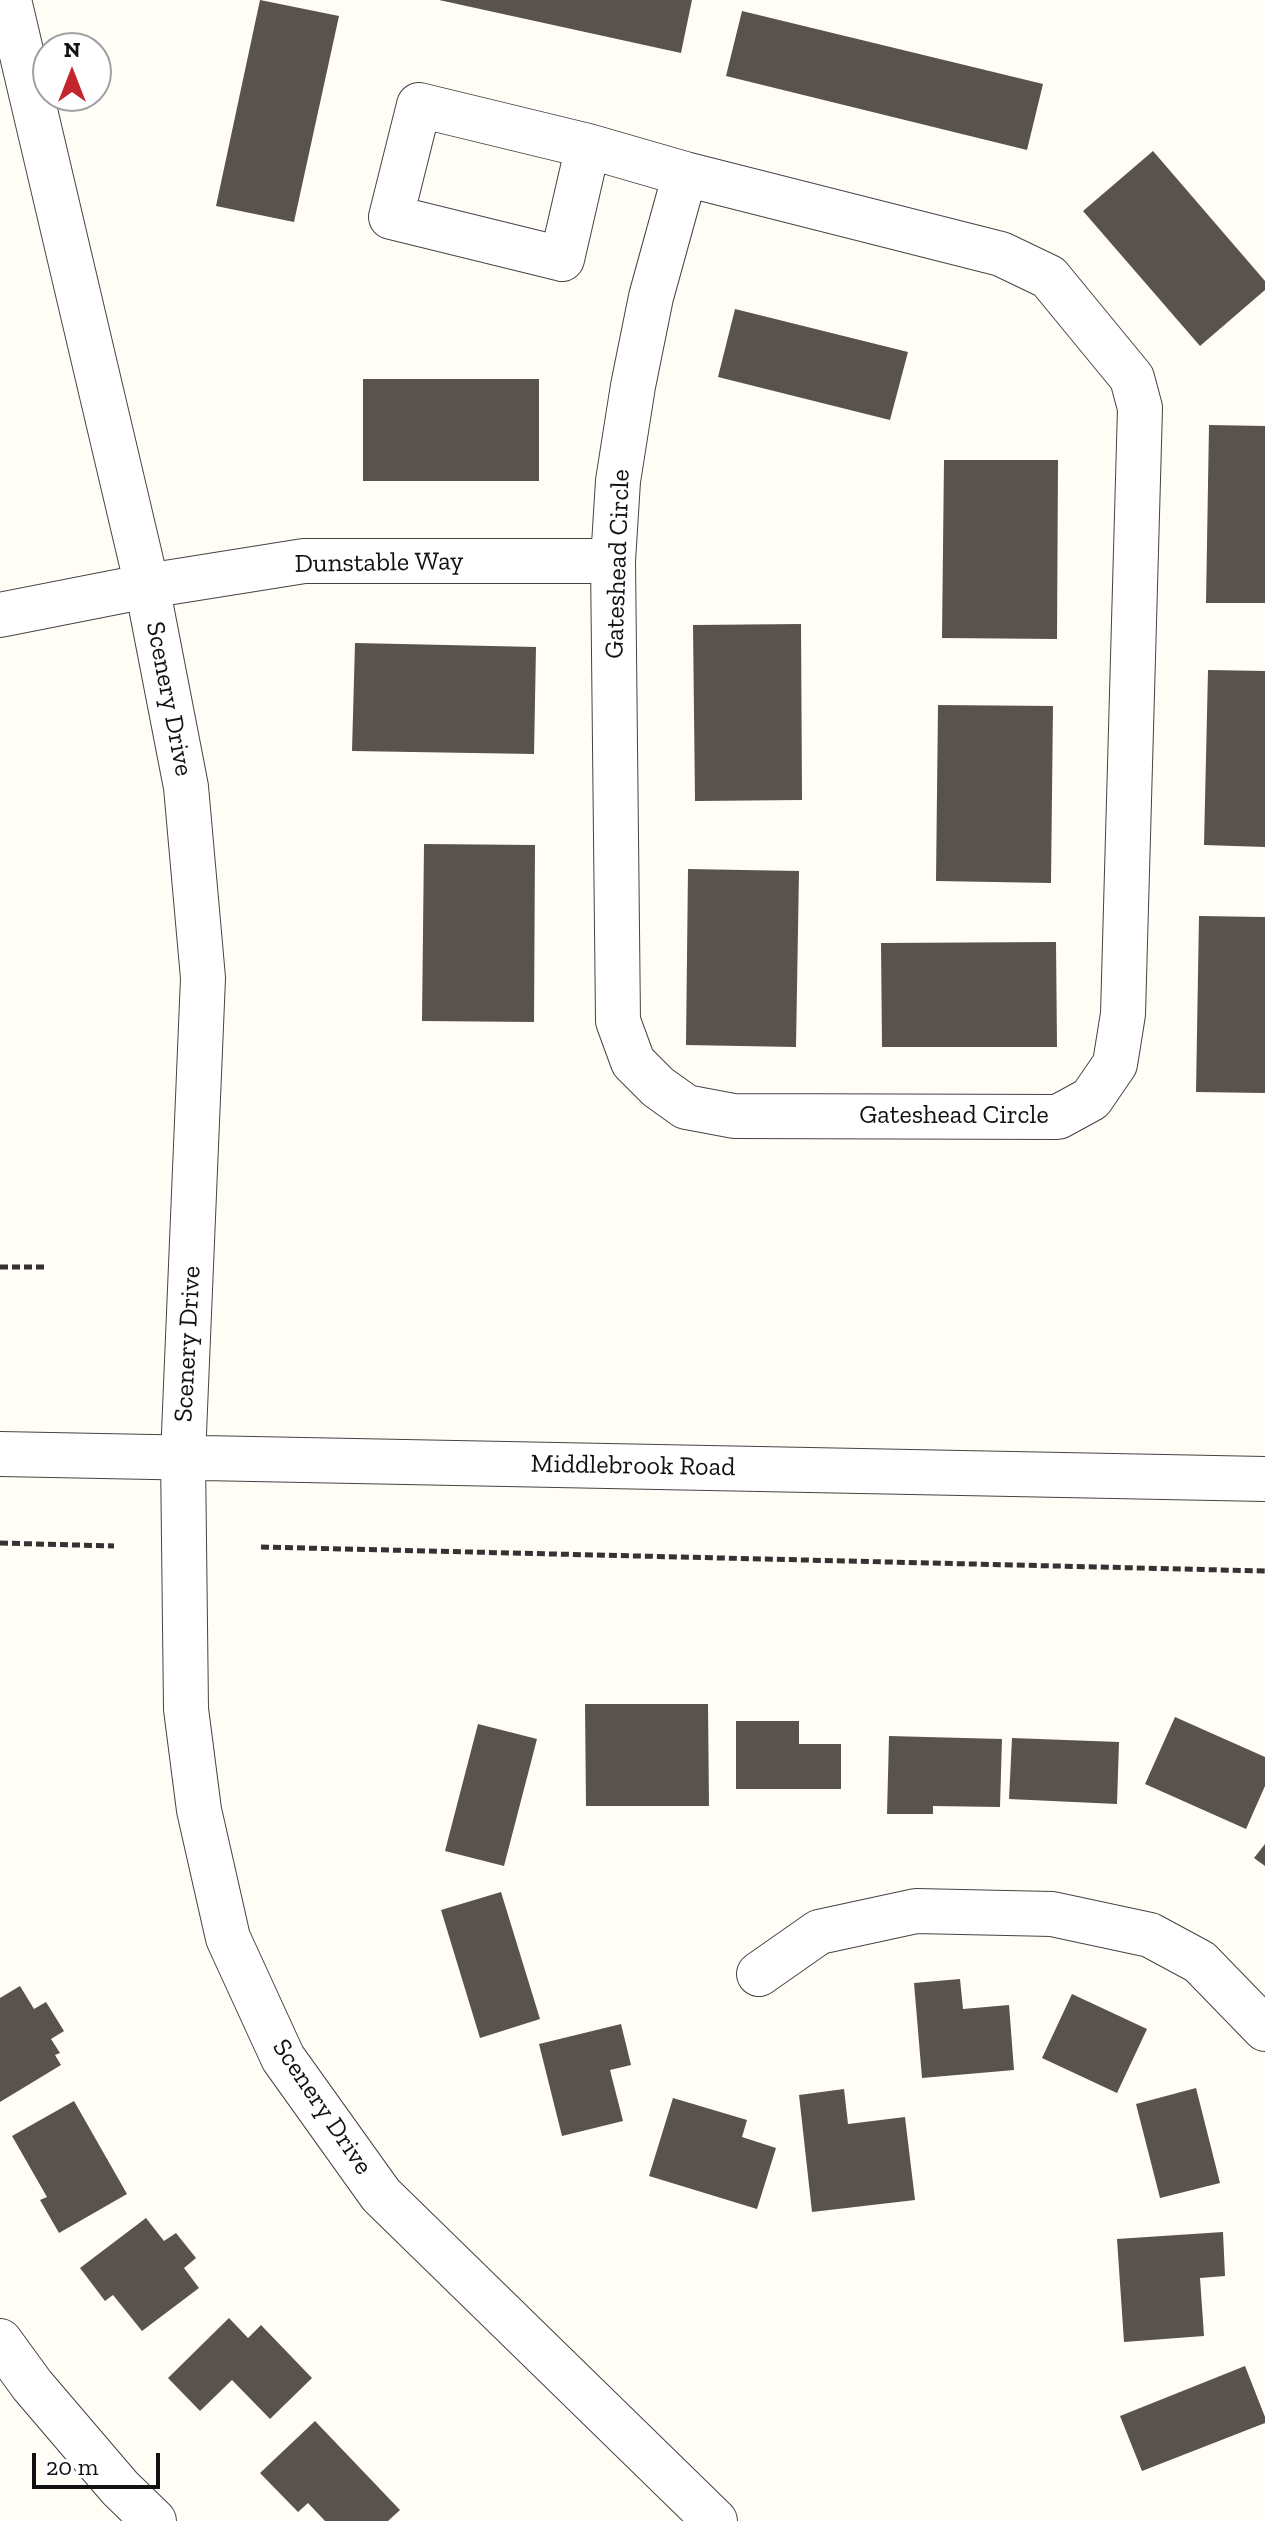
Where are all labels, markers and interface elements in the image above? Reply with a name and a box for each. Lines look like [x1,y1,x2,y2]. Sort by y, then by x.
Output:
north arrow [32,32,112,112]
text: N [64,36,80,63]
street label: Gateshead Circle [599,469,637,659]
street label: Dunstable Way [294,546,464,580]
street label: Scenery Drive [139,619,199,779]
street label: Gateshead Circle [859,1100,1049,1132]
street label: Scenery Drive [168,1265,208,1423]
street label: Middlebrook Road [530,1449,736,1483]
street label: Scenery Drive [265,2033,379,2181]
scale bar [36,2437,164,2487]
text: 20 m [46,2452,98,2481]

